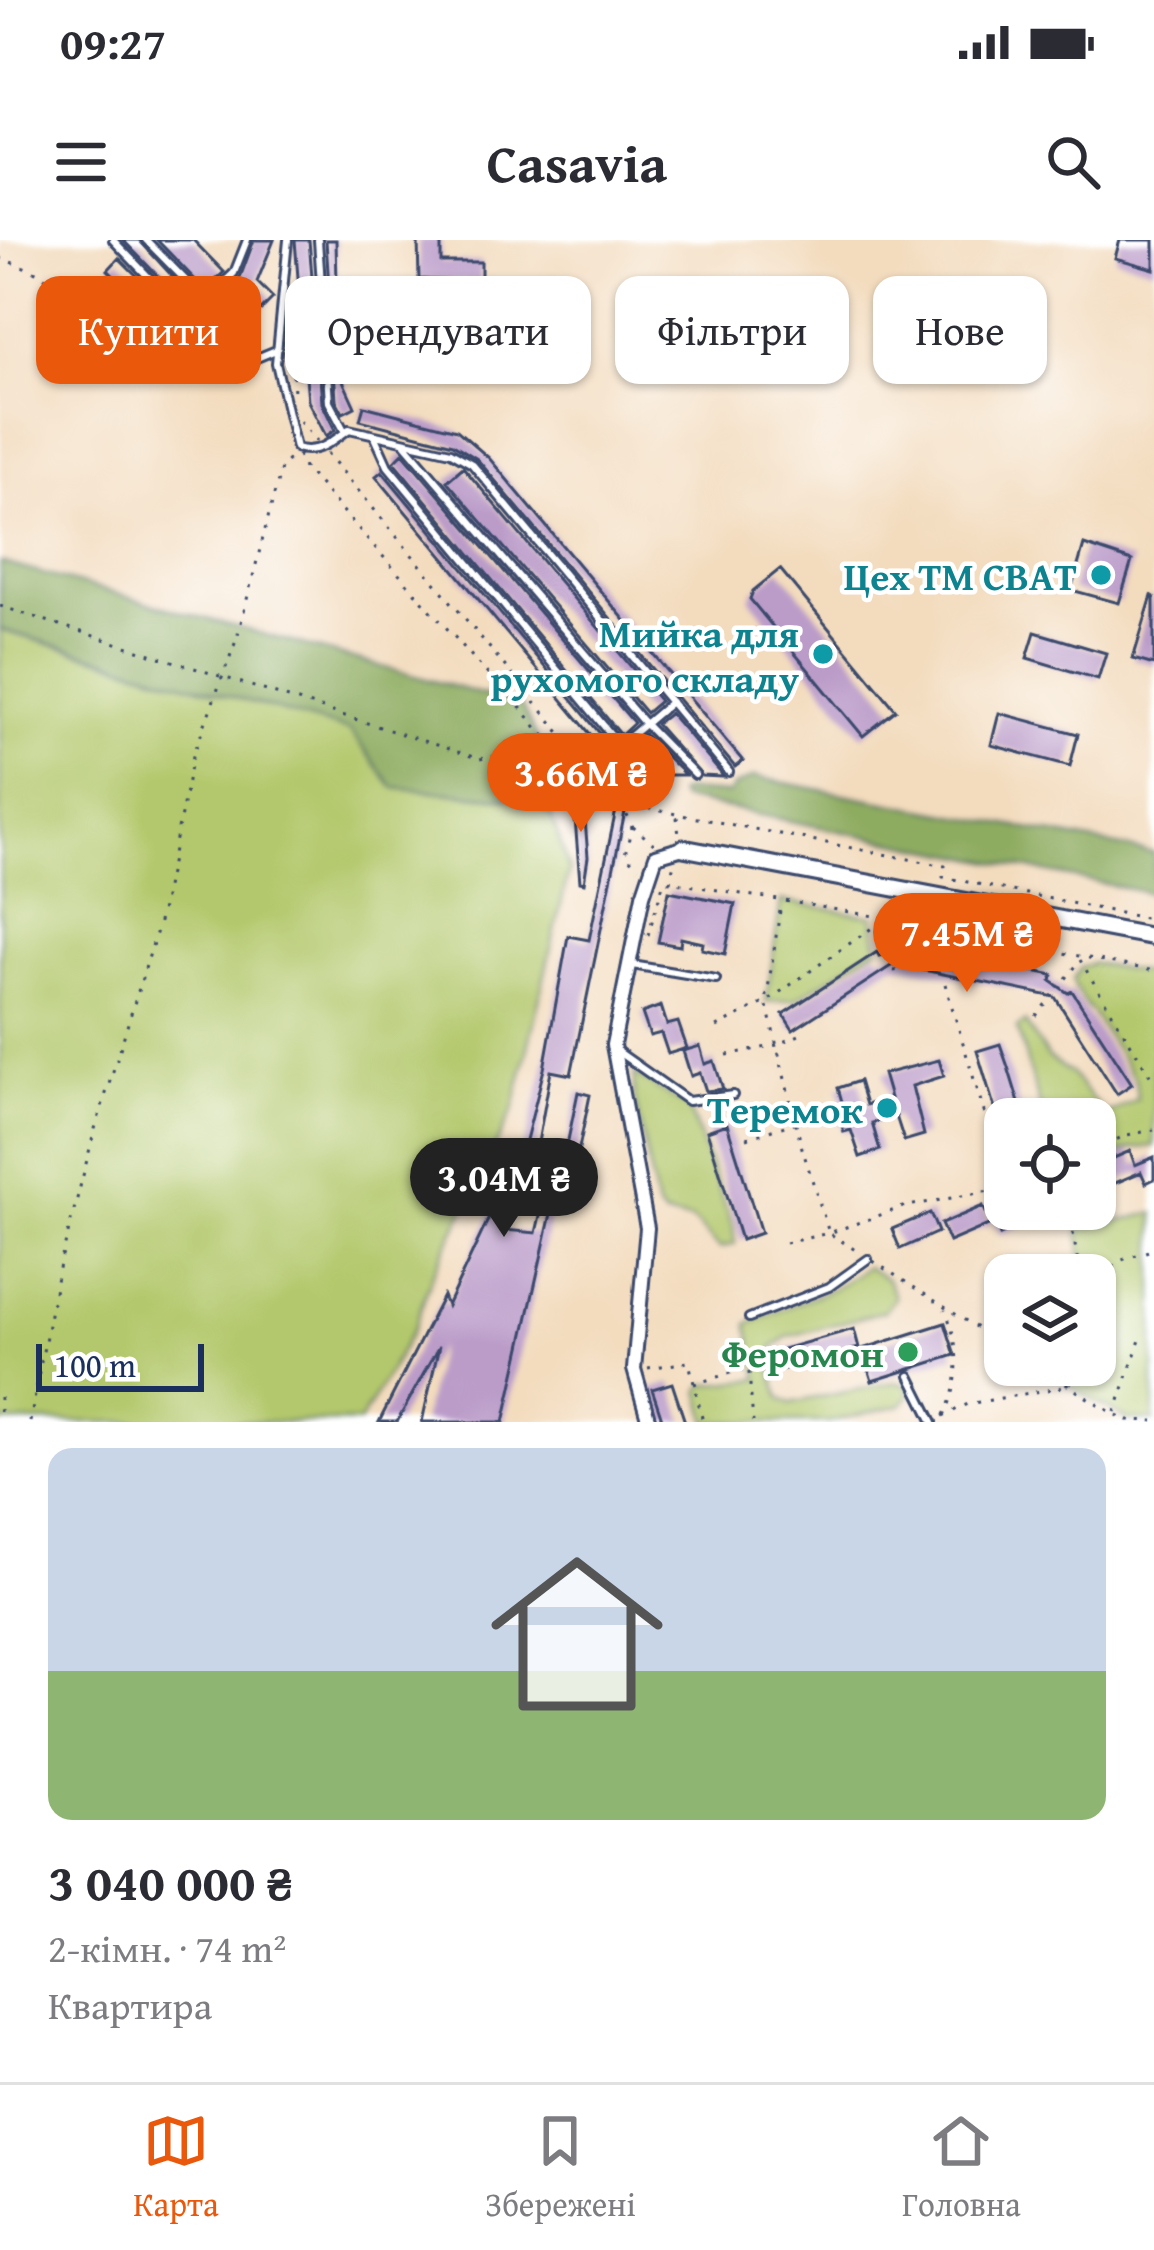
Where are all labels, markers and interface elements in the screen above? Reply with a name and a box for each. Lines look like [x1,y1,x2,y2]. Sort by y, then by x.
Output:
text: 09:27 [60,10,166,75]
text: Casavia [487,123,667,202]
icon: menu [48,129,114,195]
icon: search [1040,129,1106,195]
chip: Купити [36,276,261,384]
chip: Орендувати [285,276,591,384]
chip: Фільтри [615,276,849,384]
chip: Нове [873,276,1047,384]
place label: Цех ТМ СВАТ [843,547,1077,604]
marker: Цех ТМ СВАТ [1088,562,1114,588]
place label: Мийка для рухомого складу [490,604,799,706]
marker: Мийка для рухомого складу [810,641,836,667]
pin: 3.66M ₴ [470,733,692,835]
text: 3.66M ₴ [514,743,648,800]
pin: 7.45M ₴ [856,893,1078,995]
text: 7.45M ₴ [900,903,1034,960]
place label: Теремок [707,1080,864,1137]
marker: Теремок [874,1095,900,1121]
map controls [984,1098,1116,1386]
button: locate [984,1098,1116,1230]
pin: 3.04M ₴ [393,1138,615,1240]
text: 3.04M ₴ [437,1148,571,1205]
button: layers [984,1254,1116,1386]
place label: Феромон [721,1324,884,1381]
scale bar [36,1338,204,1391]
marker: Феромон [895,1339,921,1365]
text: 100 m [54,1341,136,1389]
icon: home [469,1526,685,1742]
text: 3 040 000 ₴ [48,1844,293,1919]
text: 2-кімн. · 74 m² [48,1919,286,1976]
text: Квартира [48,1976,212,2033]
tab: Карта [133,2108,219,2228]
tab: Збережені [485,2108,636,2228]
tab: Головна [902,2108,1021,2228]

